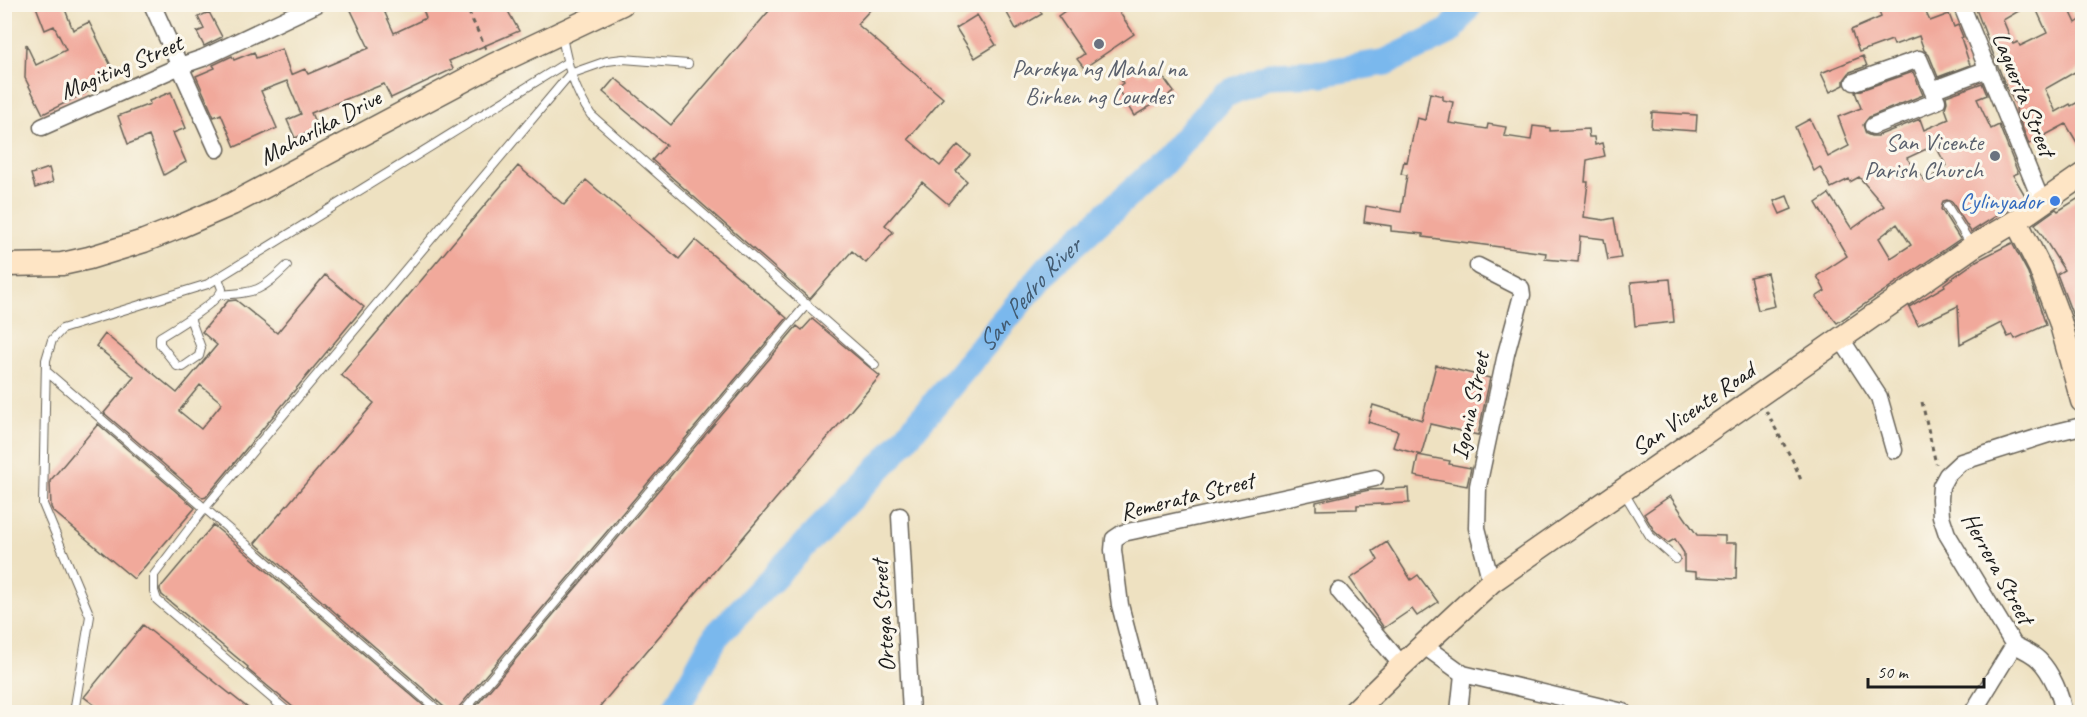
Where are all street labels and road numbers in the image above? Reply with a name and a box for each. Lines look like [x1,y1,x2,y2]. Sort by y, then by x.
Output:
street label: Magiting Street [55,27,189,106]
street label: Laguerta Street [1986,28,2064,163]
street label: Maharlika Drive [254,81,388,172]
street label: Igonia Street [1444,348,1496,462]
street label: San Vicente Road [1626,353,1763,463]
street label: Remerata Street [1117,464,1260,527]
street label: Herrera Street [1955,507,2042,632]
street label: Ortega Street [864,556,902,673]

